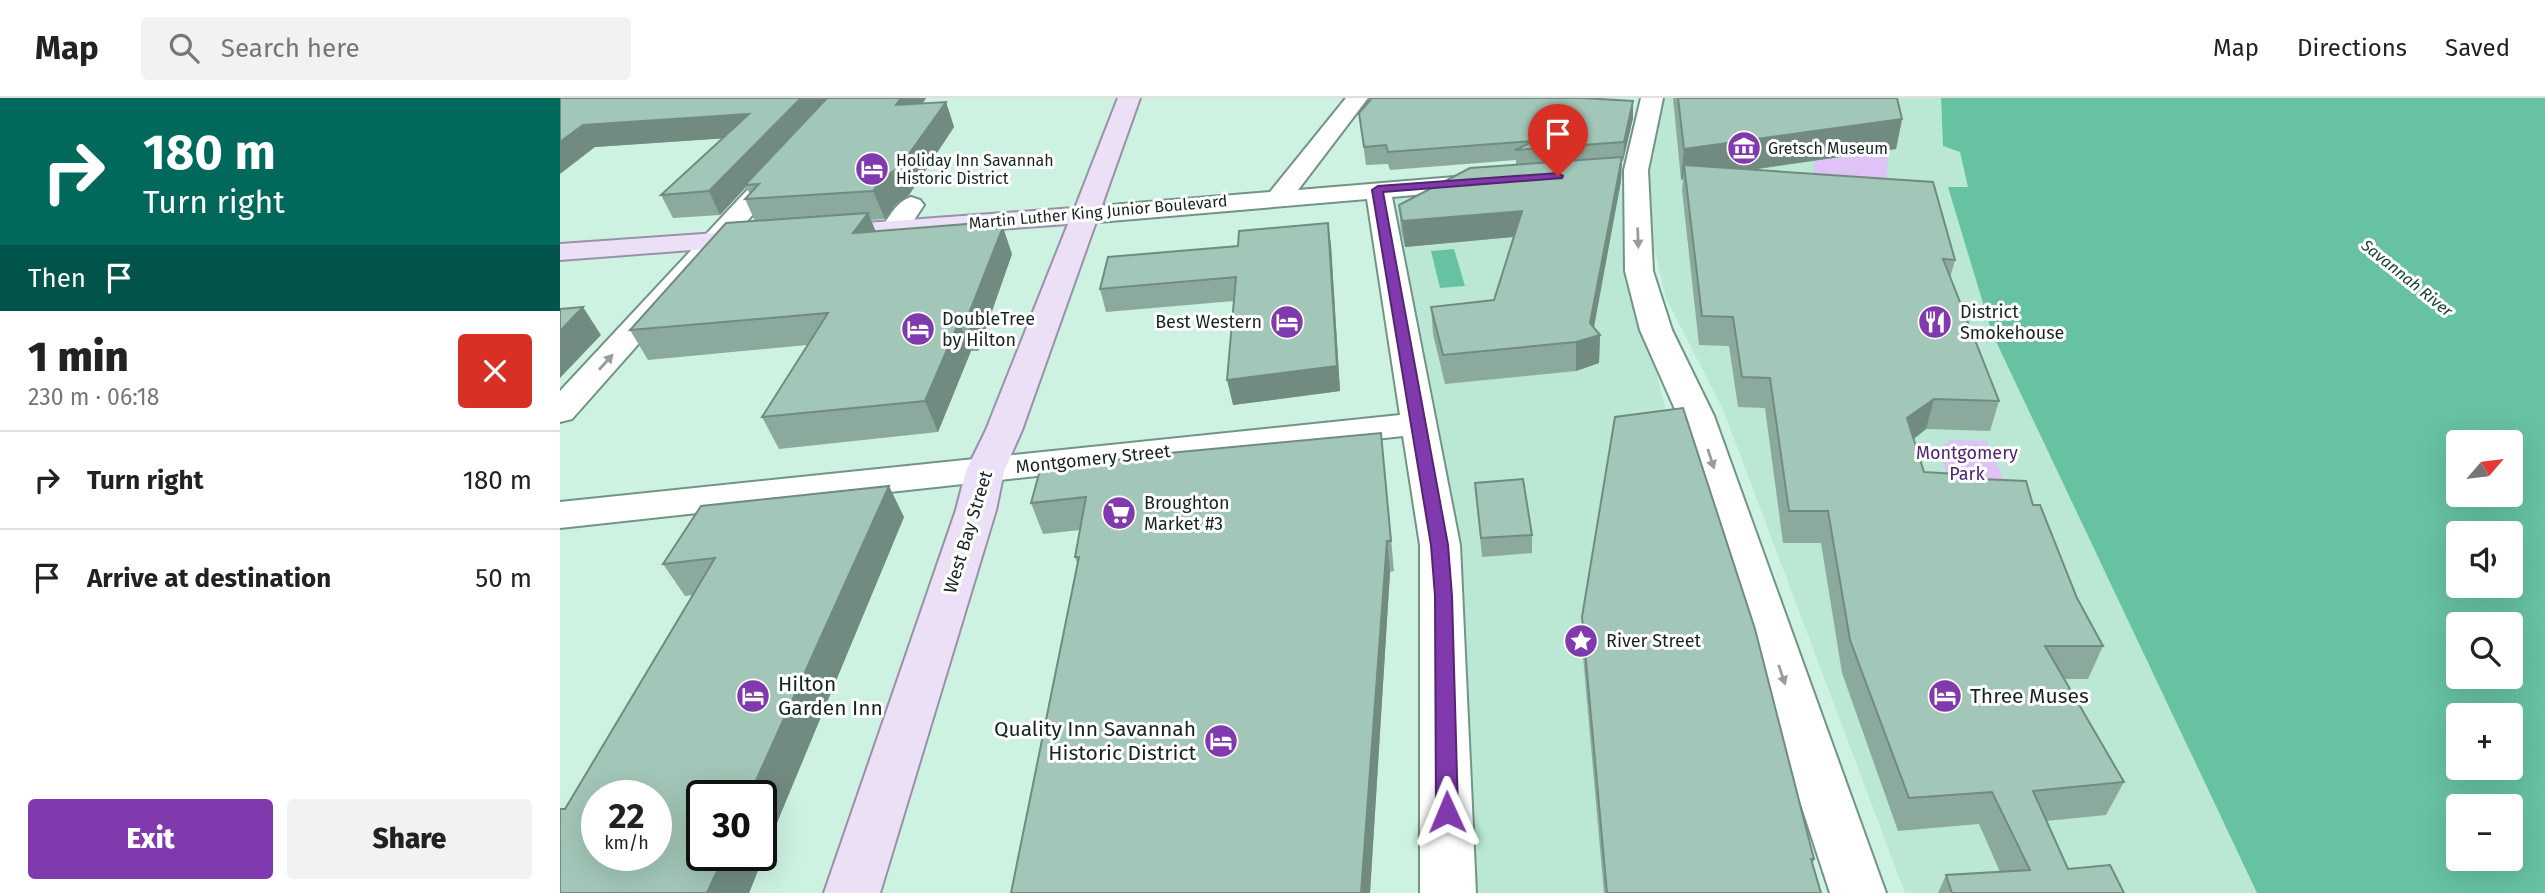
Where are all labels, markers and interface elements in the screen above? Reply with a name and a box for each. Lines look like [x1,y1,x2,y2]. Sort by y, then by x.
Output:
search box [141,17,631,80]
text: Map [35,28,99,68]
icon: search [165,29,203,67]
text: Search here [221,33,360,64]
text: Map [2213,34,2259,62]
text: Directions [2297,34,2407,62]
text: Saved [2445,34,2510,62]
pin [1528,104,1588,176]
icon: arrive [1539,115,1577,153]
text: 180 m [143,123,276,182]
icon: right [28,126,119,217]
museum icon: Gretsch Museum [1725,129,1763,167]
place label: Gretsch Museum [1768,139,1888,158]
hotel icon: Holiday Inn Savannah Historic District [853,150,891,188]
place label: Holiday Inn Savannah Historic District [896,151,1054,188]
text: Turn right [143,183,285,221]
street label: Martin Luther King Junior Boulevard [968,191,1228,233]
one-way arrow [1633,228,1644,250]
water label: Savannah River [2357,235,2457,321]
icon: arrive [100,259,138,297]
text: Then [28,263,86,294]
place label: District Smokehouse [1960,301,2064,344]
hotel icon: Best Western [1268,303,1306,341]
restaurant icon: District Smokehouse [1916,303,1954,341]
place label: DoubleTree by Hilton [942,308,1035,351]
hotel icon: DoubleTree by Hilton [899,310,937,348]
place label: Best Western [1155,311,1262,333]
text: 1 min [28,332,129,382]
button: close [458,334,532,408]
one-way arrow [598,353,614,371]
text: 230 m · 06:18 [28,383,159,411]
north arrow [2446,430,2524,508]
map controls [2446,430,2523,871]
street label: Montgomery Street [1015,440,1172,478]
park label: Montgomery Park [1916,442,2018,485]
one-way arrow [1706,448,1716,469]
icon: right [28,461,66,499]
text: Turn right [87,465,204,496]
text: 180 m [463,465,532,496]
street label: West Bay Street [939,468,997,596]
place label: Broughton Market #3 [1144,492,1230,535]
supermarket icon: Broughton Market #3 [1100,494,1138,532]
button: sound [2446,521,2523,598]
icon: arrive [28,559,66,597]
text: Arrive at destination [87,563,331,594]
text: 50 m [475,563,532,594]
button: search [2446,612,2523,689]
place icon: River Street [1562,622,1600,660]
place label: River Street [1606,630,1702,652]
one-way arrow [1777,664,1788,685]
place label: Hilton Garden Inn [778,671,883,721]
hotel icon: Hilton Garden Inn [734,677,772,715]
hotel icon: Three Muses [1926,677,1964,715]
place label: Three Muses [1970,683,2089,709]
button: + [2446,703,2523,780]
place label: Quality Inn Savannah Historic District [994,716,1196,766]
hotel icon: Quality Inn Savannah Historic District [1202,722,1240,760]
position arrow [1410,775,1484,849]
speed limit sign: 30 [686,780,777,871]
button: − [2446,794,2523,871]
text: 22 [608,795,645,837]
button: Exit [28,799,273,879]
button: Share [287,799,532,879]
text: km/h [604,832,649,854]

